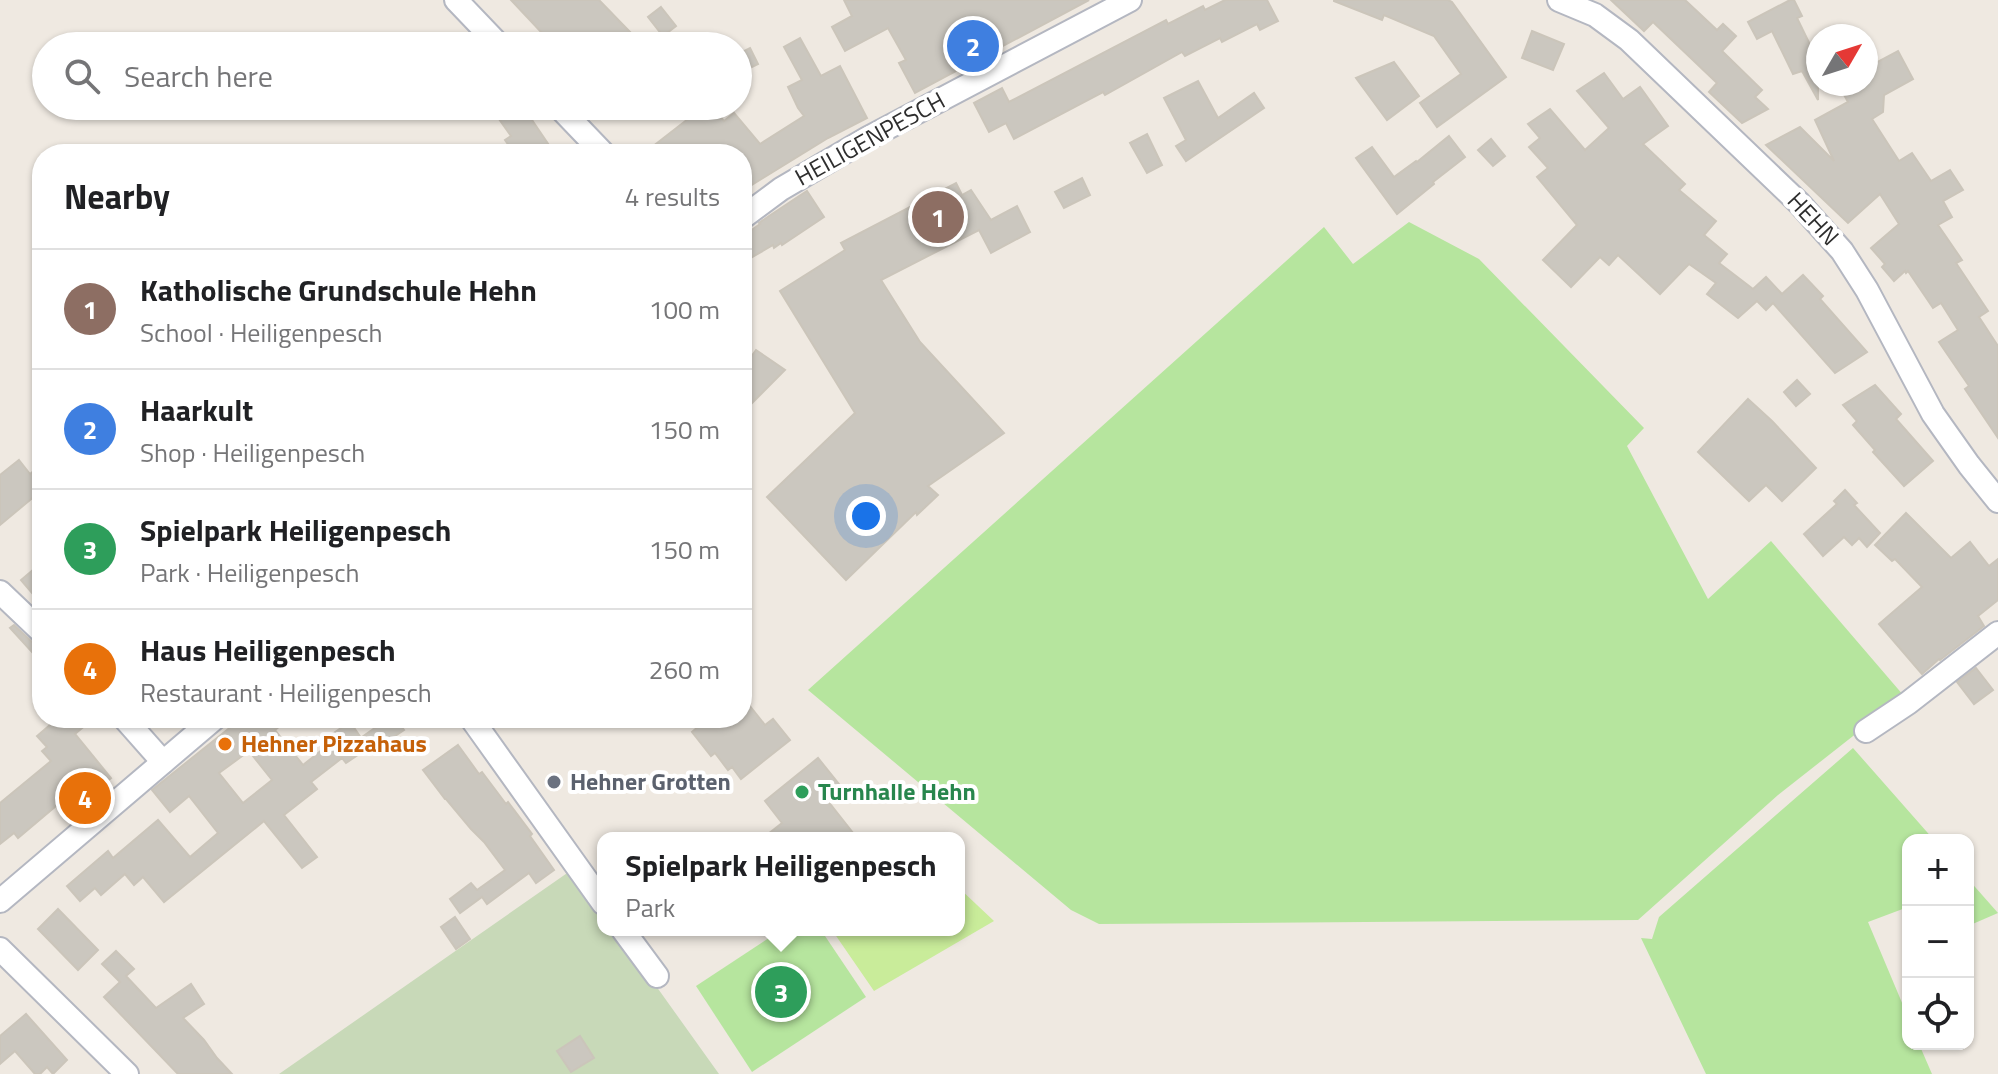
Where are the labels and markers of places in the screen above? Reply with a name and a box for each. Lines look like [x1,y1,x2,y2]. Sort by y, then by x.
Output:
pin: 2 [947,16,999,76]
pin: 1 [912,187,964,247]
place label: Hehner Pizzahaus [241,725,427,761]
marker: Hehner Pizzahaus [216,735,234,753]
place label: Hehner Grotten [570,763,731,799]
pin: 4 [59,768,111,828]
marker: Hehner Grotten [545,773,563,791]
place label: Turnhalle Hehn [818,773,976,809]
marker: Turnhalle Hehn [793,783,811,801]
pin: 3 [755,962,807,1022]

